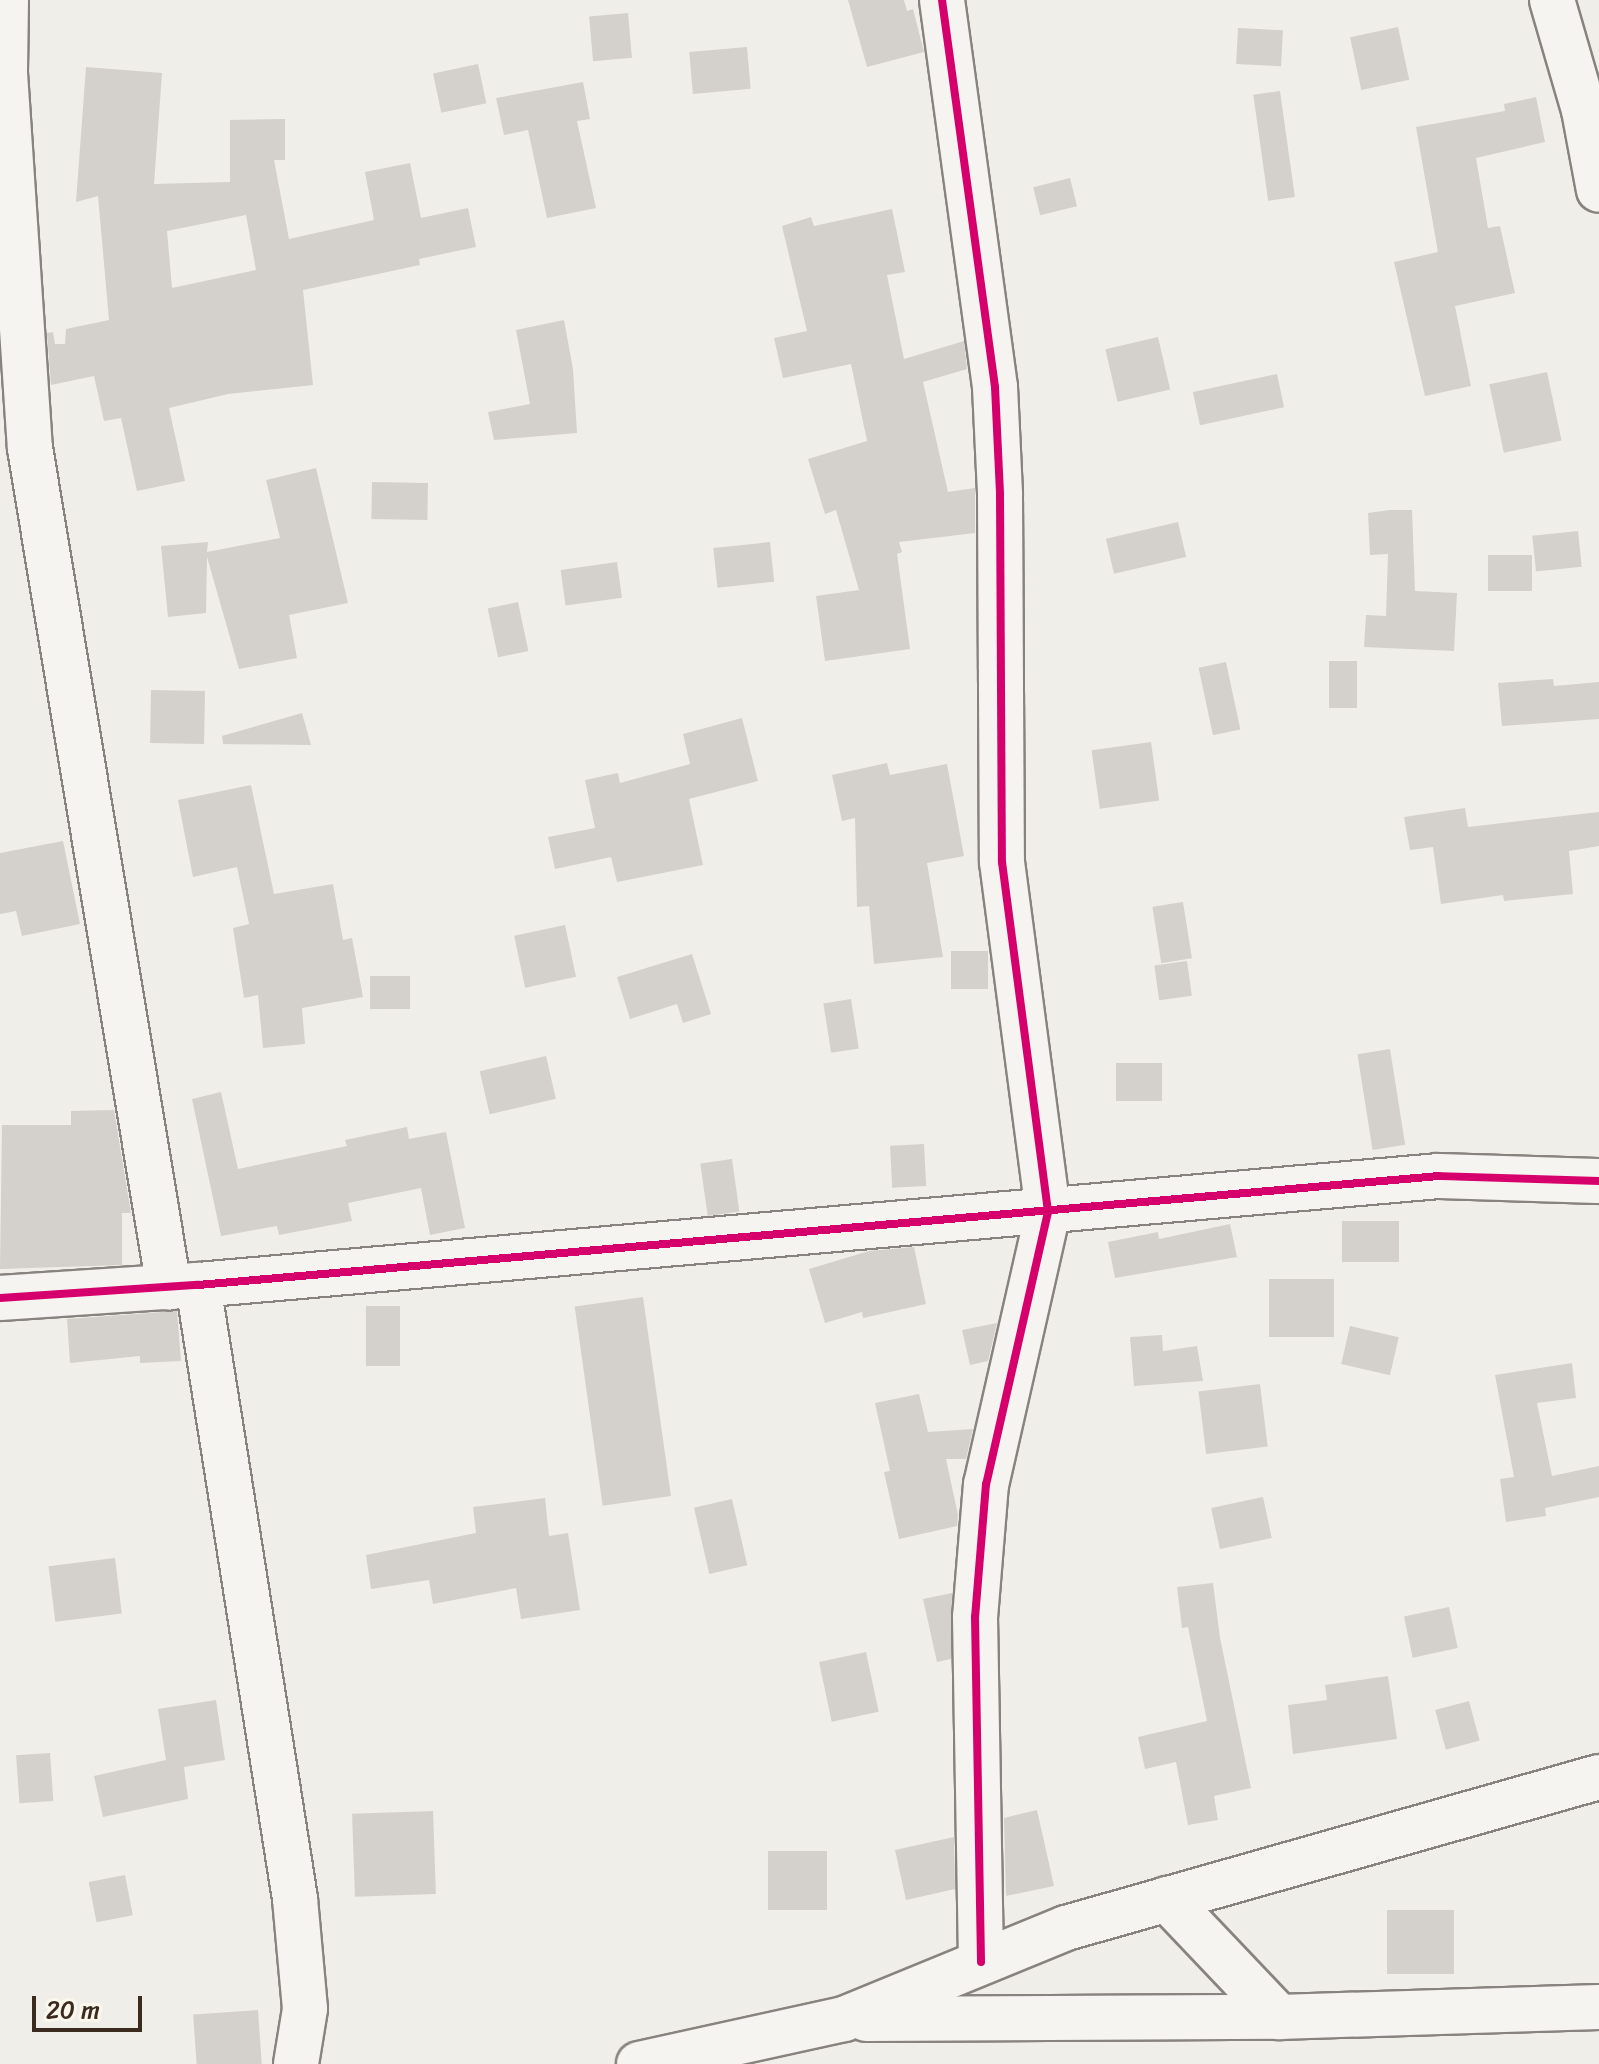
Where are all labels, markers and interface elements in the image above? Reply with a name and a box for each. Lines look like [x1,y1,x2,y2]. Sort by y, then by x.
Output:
scale bar [36,1980,146,2030]
text: 20 m [46,1989,100,2031]

